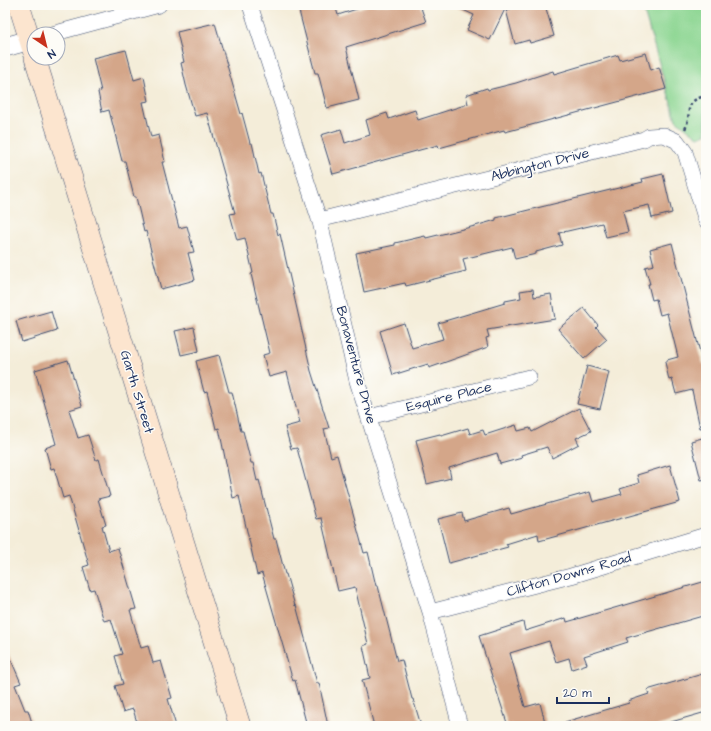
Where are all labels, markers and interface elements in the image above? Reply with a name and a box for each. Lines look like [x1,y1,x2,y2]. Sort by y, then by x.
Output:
north arrow [26,26,66,66]
text: N [44,46,59,62]
street label: Abbington Drive [489,143,592,187]
street label: Bonaventure Drive [331,304,381,427]
street label: Garth Street [115,348,159,436]
street label: Esquire Place [404,377,494,417]
street label: Clifton Downs Road [504,548,634,602]
scale bar [557,679,609,705]
text: 20 m [563,685,592,702]

